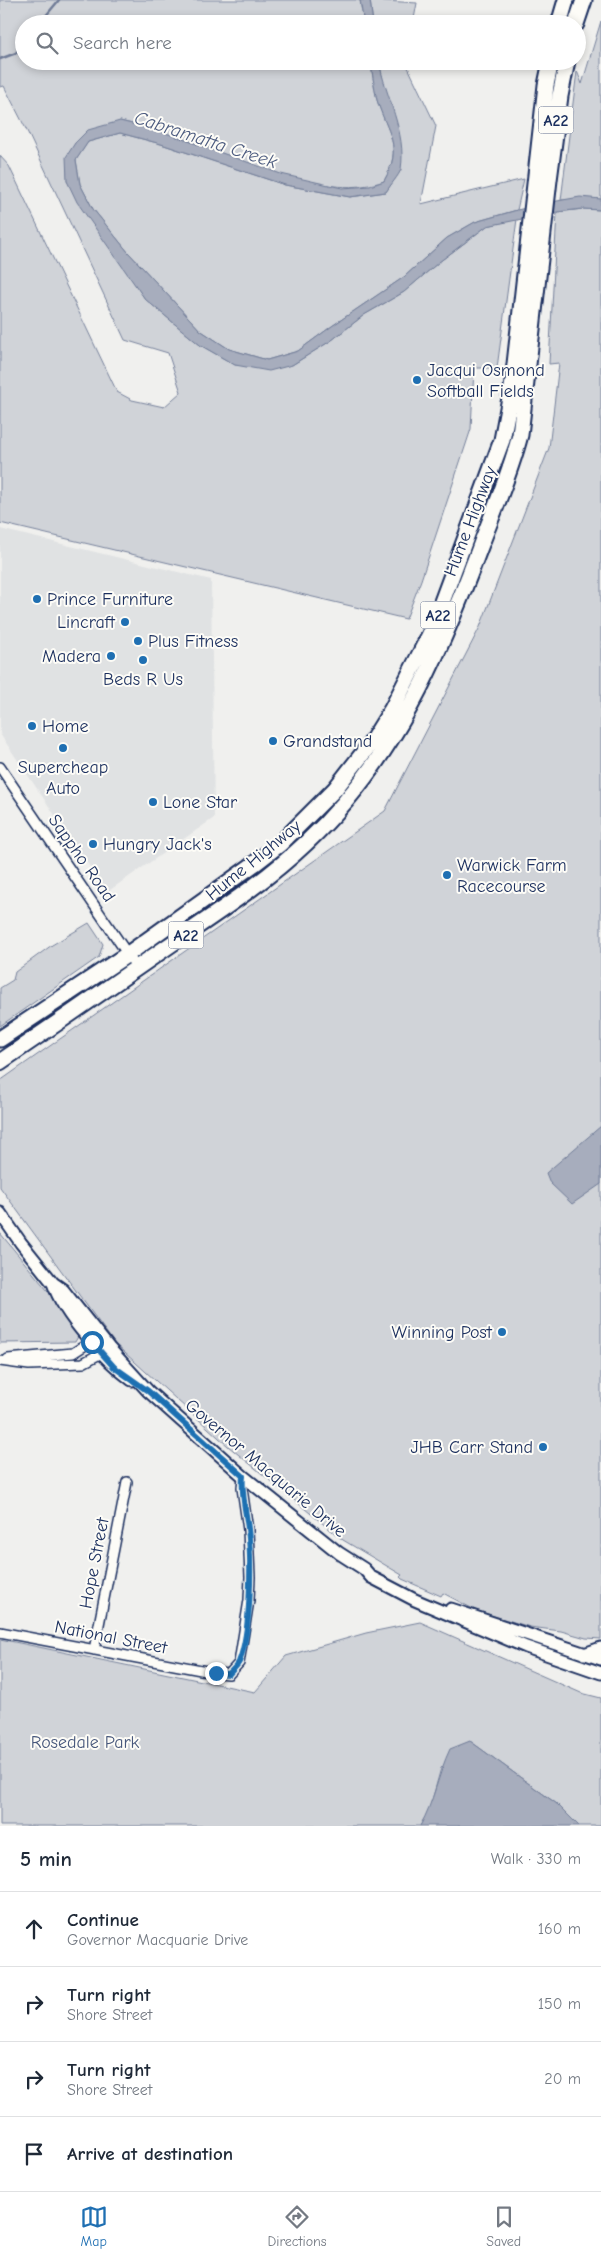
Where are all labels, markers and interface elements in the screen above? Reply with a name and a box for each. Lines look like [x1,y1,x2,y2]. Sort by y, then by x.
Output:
search box [15,15,586,70]
icon: search [33,29,61,57]
text: Search here [73,32,172,54]
road number: A22 [538,106,574,134]
water label: Cabramatta Creek [132,107,280,174]
place label: Jacqui Osmond Softball Fields [427,360,545,402]
marker: Jacqui Osmond Softball Fields [411,374,423,386]
street label: Hume Highway [440,462,501,579]
place label: Prince Furniture [47,589,173,610]
marker: Prince Furniture [31,593,43,605]
road number: A22 [420,602,456,628]
place label: Lincraft [57,612,116,633]
marker: Lincraft [119,616,131,628]
place label: Plus Fitness [148,631,238,652]
marker: Plus Fitness [132,635,144,647]
place label: Madera [42,646,101,667]
marker: Madera [105,650,117,662]
marker: Beds R Us [137,654,149,666]
place label: Beds R Us [103,669,183,690]
place label: Home [42,716,88,737]
marker: Home [26,720,38,732]
place label: Grandstand [283,731,372,752]
marker: Grandstand [267,735,279,747]
marker: Supercheap Auto [57,742,69,754]
place label: Supercheap Auto [18,757,108,799]
place label: Lone Star [163,792,238,813]
marker: Lone Star [147,796,159,808]
street label: Sappho Road [44,810,120,906]
street label: Hume Highway [202,815,306,905]
place label: Hungry Jack's [103,834,212,855]
marker: Hungry Jack's [87,838,99,850]
place label: Warwick Farm Racecourse [457,855,567,897]
marker: Warwick Farm Racecourse [441,869,453,881]
road number: A22 [168,922,204,948]
place label: Winning Post [391,1322,493,1343]
marker: Winning Post [496,1326,508,1338]
route start [81,1331,104,1354]
street label: Governor Macquarie Drive [181,1395,351,1542]
place label: JHB Carr Stand [411,1437,533,1458]
marker: JHB Carr Stand [537,1441,549,1453]
street label: Hope Street [75,1515,114,1610]
street label: National Street [53,1616,170,1659]
route end [205,1662,228,1685]
park label: Rosedale Park [31,1732,140,1753]
text: 5 min [20,1847,72,1871]
text: Walk · 330 m [491,1850,581,1868]
text: Continue [67,1909,139,1931]
icon: ahead [20,1915,48,1943]
text: 160 m [538,1920,581,1938]
text: Governor Macquarie Drive [67,1931,248,1949]
text: Turn right [67,1984,151,2006]
icon: right [20,1990,48,2018]
text: 150 m [538,1995,581,2013]
text: Shore Street [67,2006,152,2024]
text: Turn right [67,2059,151,2081]
icon: right [20,2065,48,2093]
text: 20 m [544,2070,581,2088]
text: Shore Street [67,2081,152,2099]
icon: arrive [20,2140,48,2168]
text: Arrive at destination [67,2143,233,2165]
tab: Map [80,2203,108,2250]
tab: Directions [267,2203,327,2250]
tab: Saved [486,2203,521,2250]

